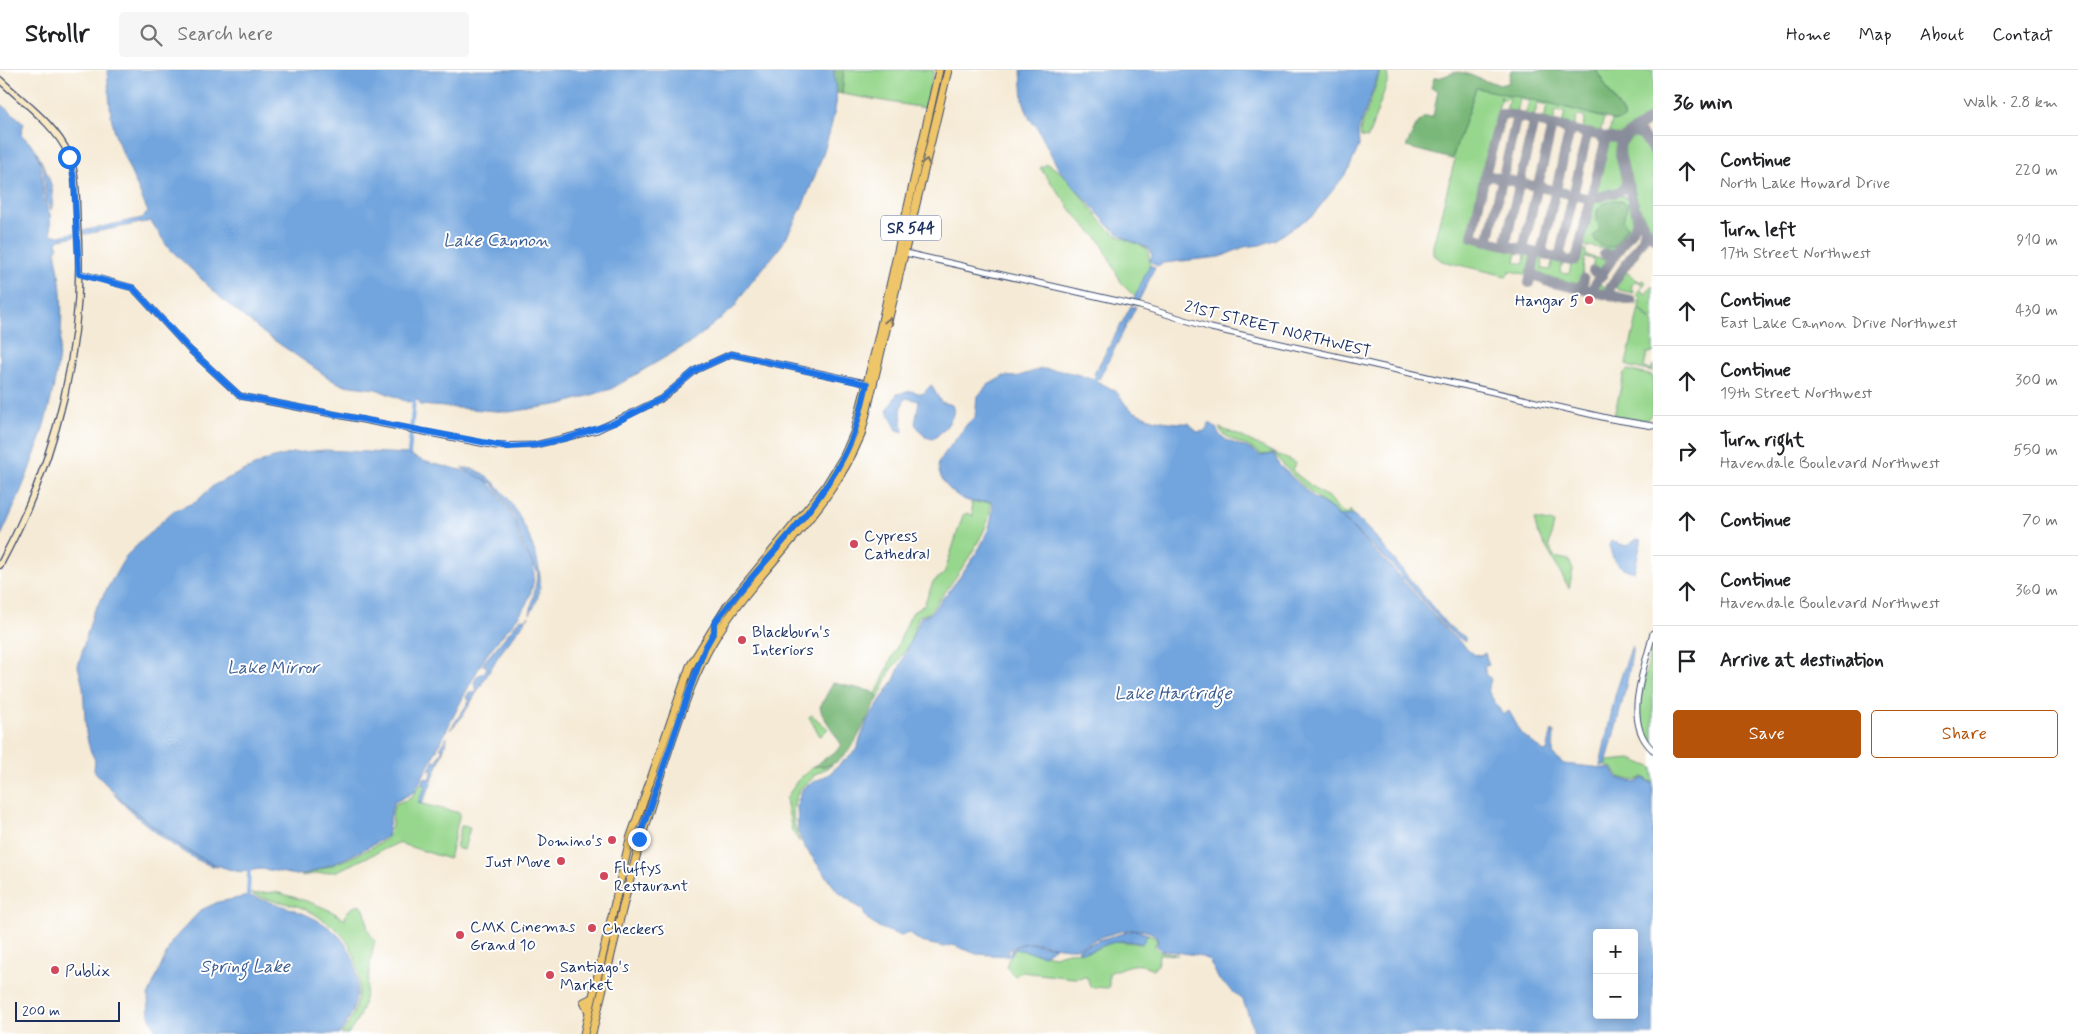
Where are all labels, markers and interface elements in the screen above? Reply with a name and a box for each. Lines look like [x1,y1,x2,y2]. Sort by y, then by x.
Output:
search box [119,12,469,57]
text: Strollr [25,19,89,50]
icon: search [137,21,165,49]
text: Search here [177,22,273,47]
text: Home [1786,23,1831,47]
text: Map [1859,23,1892,47]
text: About [1920,23,1964,47]
text: Contact [1992,23,2053,47]
text: 36 min [1673,89,1733,117]
text: Walk · 2.8 km [1963,92,2058,113]
route start [58,146,81,169]
text: Continue [1720,148,1791,173]
icon: ahead [1673,157,1701,185]
one-way arrow [920,158,931,167]
text: 220 m [2015,160,2058,181]
text: North Lake Howard Drive [1720,173,1890,194]
road number: SR 544 [881,216,941,240]
text: Turn left [1720,218,1796,243]
icon: left [1673,227,1701,255]
water label: Lake Cannon [443,229,549,253]
text: 910 m [2017,230,2058,251]
text: 17th Street Northwest [1720,243,1871,264]
text: Continue [1720,288,1791,313]
place label: Hangar 5 [1515,291,1579,313]
marker: Hangar 5 [1583,294,1595,306]
street label: 21ST STREET NORTHWEST [1182,296,1373,363]
icon: ahead [1673,297,1701,325]
text: 430 m [2015,300,2058,321]
text: East Lake Cannon Drive Northwest [1720,313,1957,334]
one-way arrow [883,316,894,325]
text: Continue [1720,358,1791,383]
icon: ahead [1673,367,1701,395]
text: 300 m [2015,370,2058,391]
text: 19th Street Northwest [1720,383,1872,404]
text: Turn right [1720,428,1804,453]
icon: right [1673,437,1701,465]
text: 550 m [2013,440,2058,461]
text: Havendale Boulevard Northwest [1720,453,1940,474]
icon: ahead [1673,507,1701,535]
text: Continue [1720,508,1791,533]
text: 70 m [2022,510,2058,531]
place label: Cypress Cathedral [864,526,929,565]
marker: Cypress Cathedral [848,538,860,550]
text: Continue [1720,568,1791,593]
icon: ahead [1673,577,1701,605]
text: 360 m [2015,580,2058,601]
text: Havendale Boulevard Northwest [1720,593,1940,614]
place label: Blackburn's Interiors [752,622,830,661]
marker: Blackburn's Interiors [736,634,748,646]
icon: arrive [1673,647,1701,675]
text: Arrive at destination [1720,648,1884,673]
water label: Lake Mirror [227,656,322,680]
water label: Lake Hartridge [1114,682,1233,708]
button: Save [1673,710,1861,758]
button: Share [1871,710,2058,758]
route end [628,828,651,851]
place label: Domino's [536,831,602,852]
marker: Domino's [606,834,618,846]
place label: Just Move [485,852,551,873]
marker: Just Move [555,855,567,867]
place label: Fluffys Restaurant [614,858,689,897]
marker: Fluffys Restaurant [598,870,610,882]
place label: CMX Cinemas Grand 10 [470,917,575,956]
place label: Checkers [602,919,664,940]
marker: Checkers [586,922,598,934]
marker: CMX Cinemas Grand 10 [454,929,466,941]
map controls [1593,929,1638,1019]
button: + [1593,929,1638,974]
water label: Spring Lake [200,955,291,981]
place label: Santiago's Market [560,957,629,996]
place label: Publix [65,961,110,982]
marker: Publix [49,964,61,976]
marker: Santiago's Market [544,969,556,981]
button: − [1593,974,1638,1019]
scale bar [15,999,120,1022]
text: 200 m [22,1002,60,1020]

